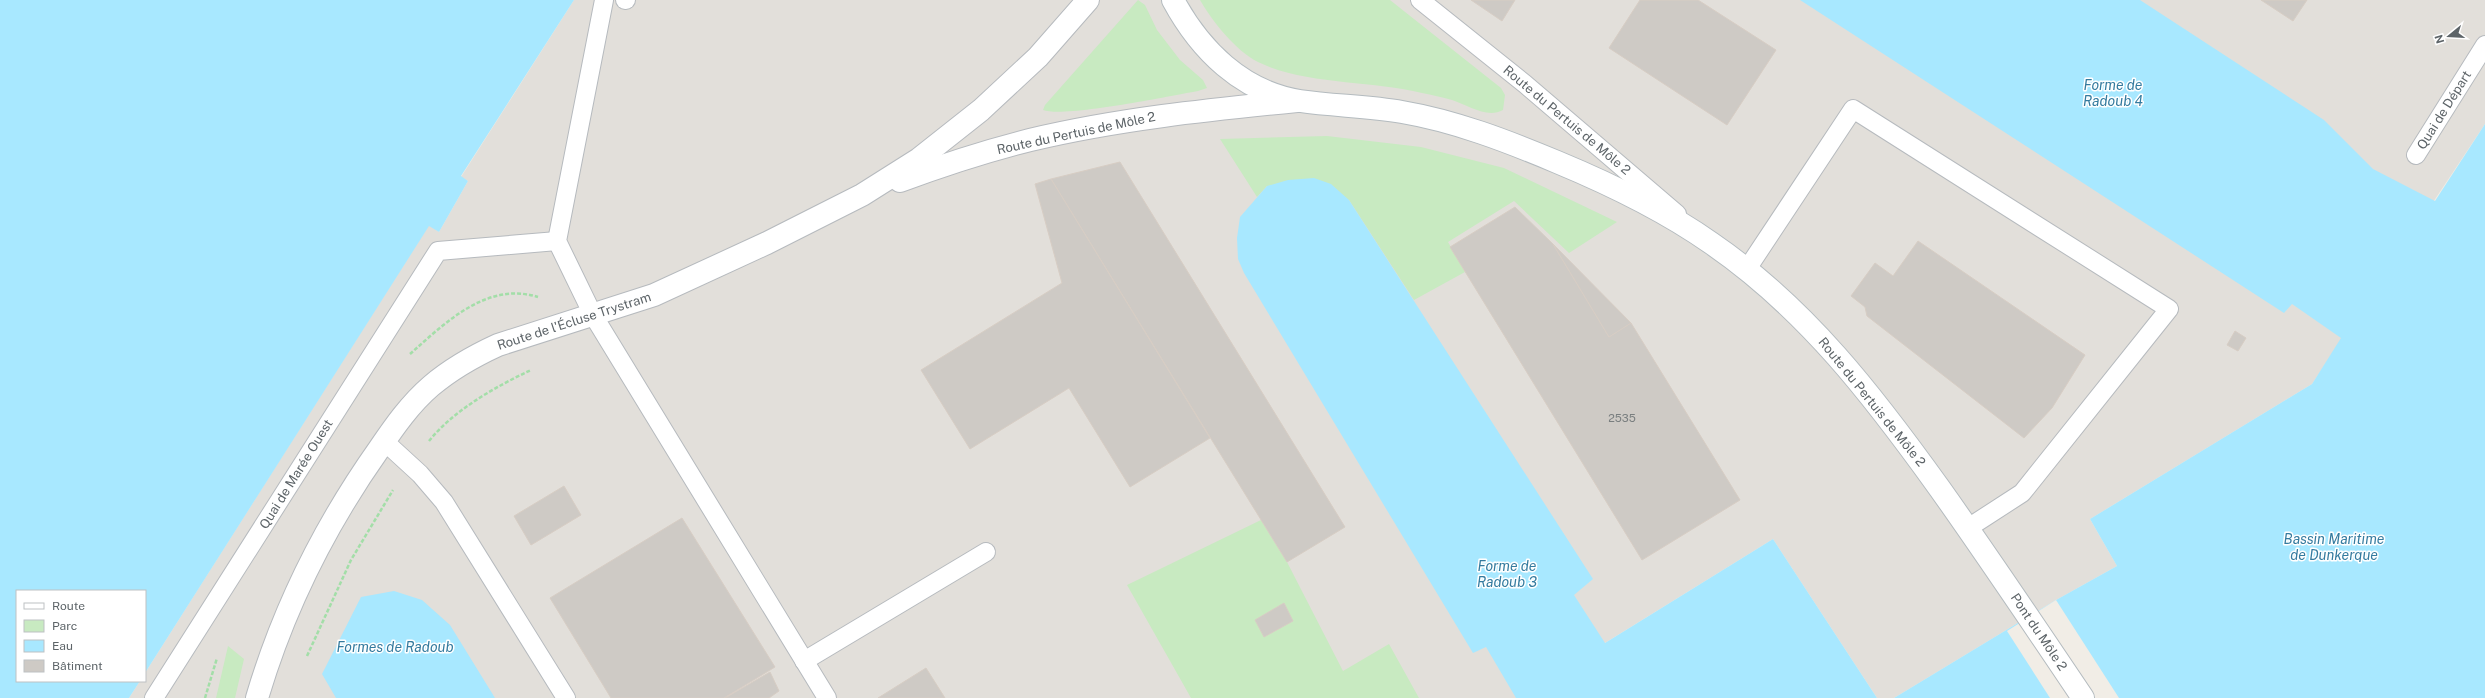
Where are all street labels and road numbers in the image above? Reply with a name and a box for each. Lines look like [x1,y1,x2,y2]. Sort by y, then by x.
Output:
street label: Route du Pertuis de Môle 2 [1500,62,1634,178]
street label: Quai de Départ [2414,68,2474,152]
street label: Route du Pertuis de Môle 2 [995,109,1157,157]
street label: Route de l'Écluse Trystram [495,288,653,353]
street label: Route du Pertuis de Môle 2 [1815,334,1929,470]
street label: Quai de Marée Ouest [256,417,336,531]
street label: Pont du Môle 2 [2008,591,2070,674]

